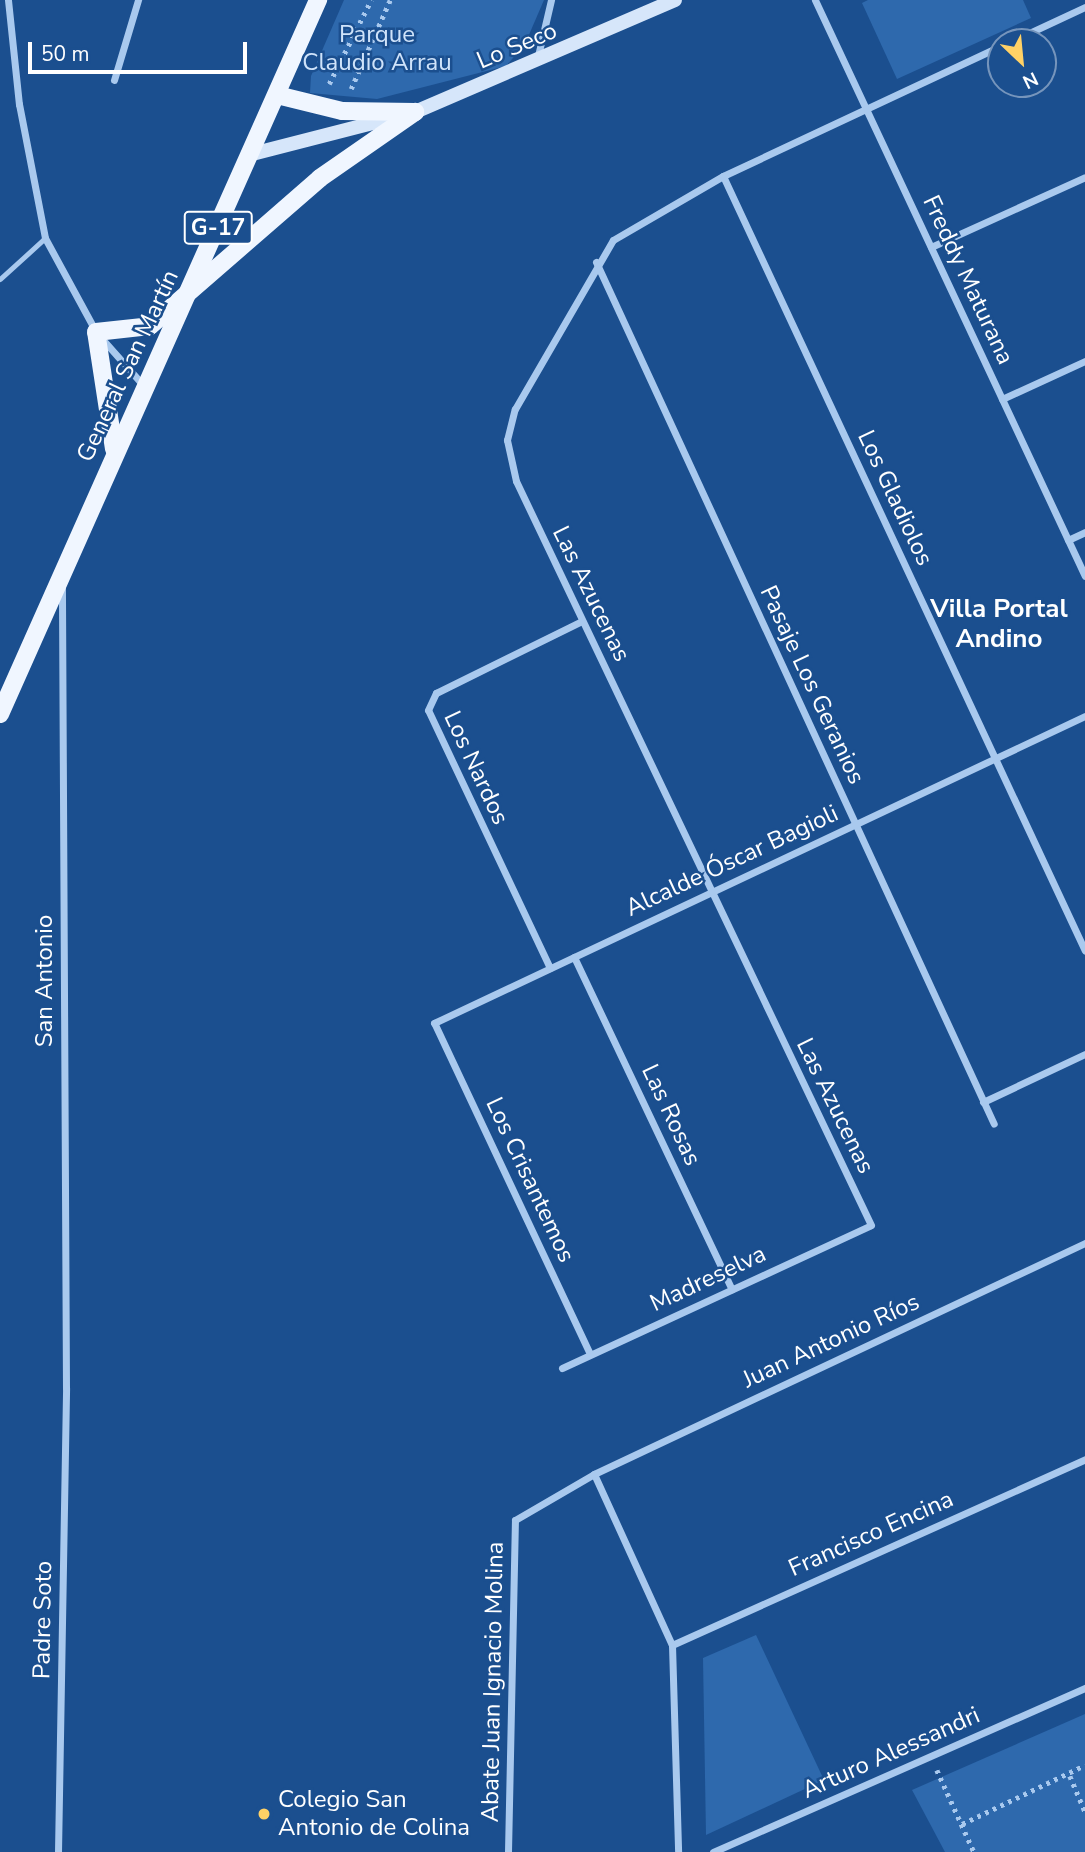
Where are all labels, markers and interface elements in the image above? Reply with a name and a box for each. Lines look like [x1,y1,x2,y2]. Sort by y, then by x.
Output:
street label: Lo Seco [473,16,561,76]
park label: Parque Claudio Arrau [302,21,452,77]
scale bar [32,28,250,72]
north arrow [987,28,1057,98]
text: 50 m [41,40,90,68]
text: N [1018,65,1042,95]
street label: Freddy Maturana [916,191,1020,369]
road number: G-17 [183,208,253,247]
street label: General San Martín [71,265,185,467]
street label: Los Gladiolos [851,426,939,570]
street label: Las Azucenas [546,522,636,666]
street label: Pasaje Los Geranios [753,581,871,789]
district label: Villa Portal Andino [930,593,1068,654]
street label: Los Nardos [437,707,515,829]
street label: Alcalde Óscar Bagioli [621,799,843,923]
street label: San Antonio [31,915,59,1047]
street label: Las Azucenas [790,1034,880,1178]
street label: Las Rosas [635,1060,707,1170]
street label: Los Crisantemos [479,1093,581,1267]
street label: Madreselva [646,1240,770,1318]
street label: Juan Antonio Ríos [738,1287,924,1395]
street label: Francisco Encina [784,1485,958,1583]
street label: Abate Juan Ignacio Molina [476,1541,510,1823]
street label: Padre Soto [28,1561,58,1679]
street label: Arturo Alessandri [798,1701,984,1805]
place label: Colegio San Antonio de Colina [278,1786,470,1842]
marker: Colegio San Antonio de Colina [256,1806,272,1822]

